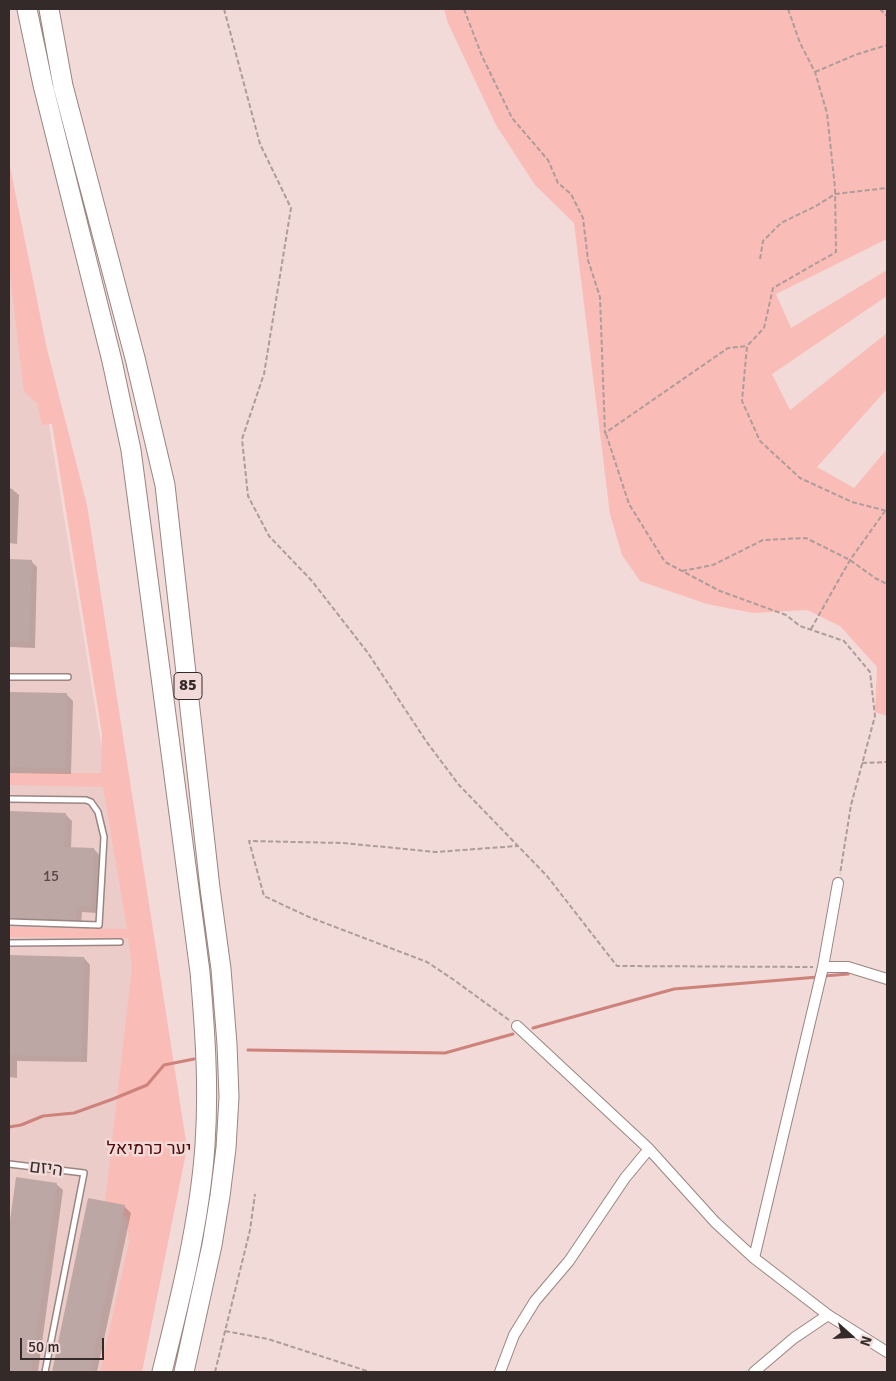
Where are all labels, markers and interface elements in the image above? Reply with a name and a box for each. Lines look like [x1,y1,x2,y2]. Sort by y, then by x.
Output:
road number: 85 [174,672,202,699]
house number: 15 [43,868,59,886]
park label: יער כרמיאל [107,1138,191,1160]
street label: היזם [28,1156,64,1182]
north arrow [826,1311,876,1361]
scale bar [22,1328,106,1360]
text: N [856,1334,875,1348]
text: 50 m [28,1338,59,1356]

